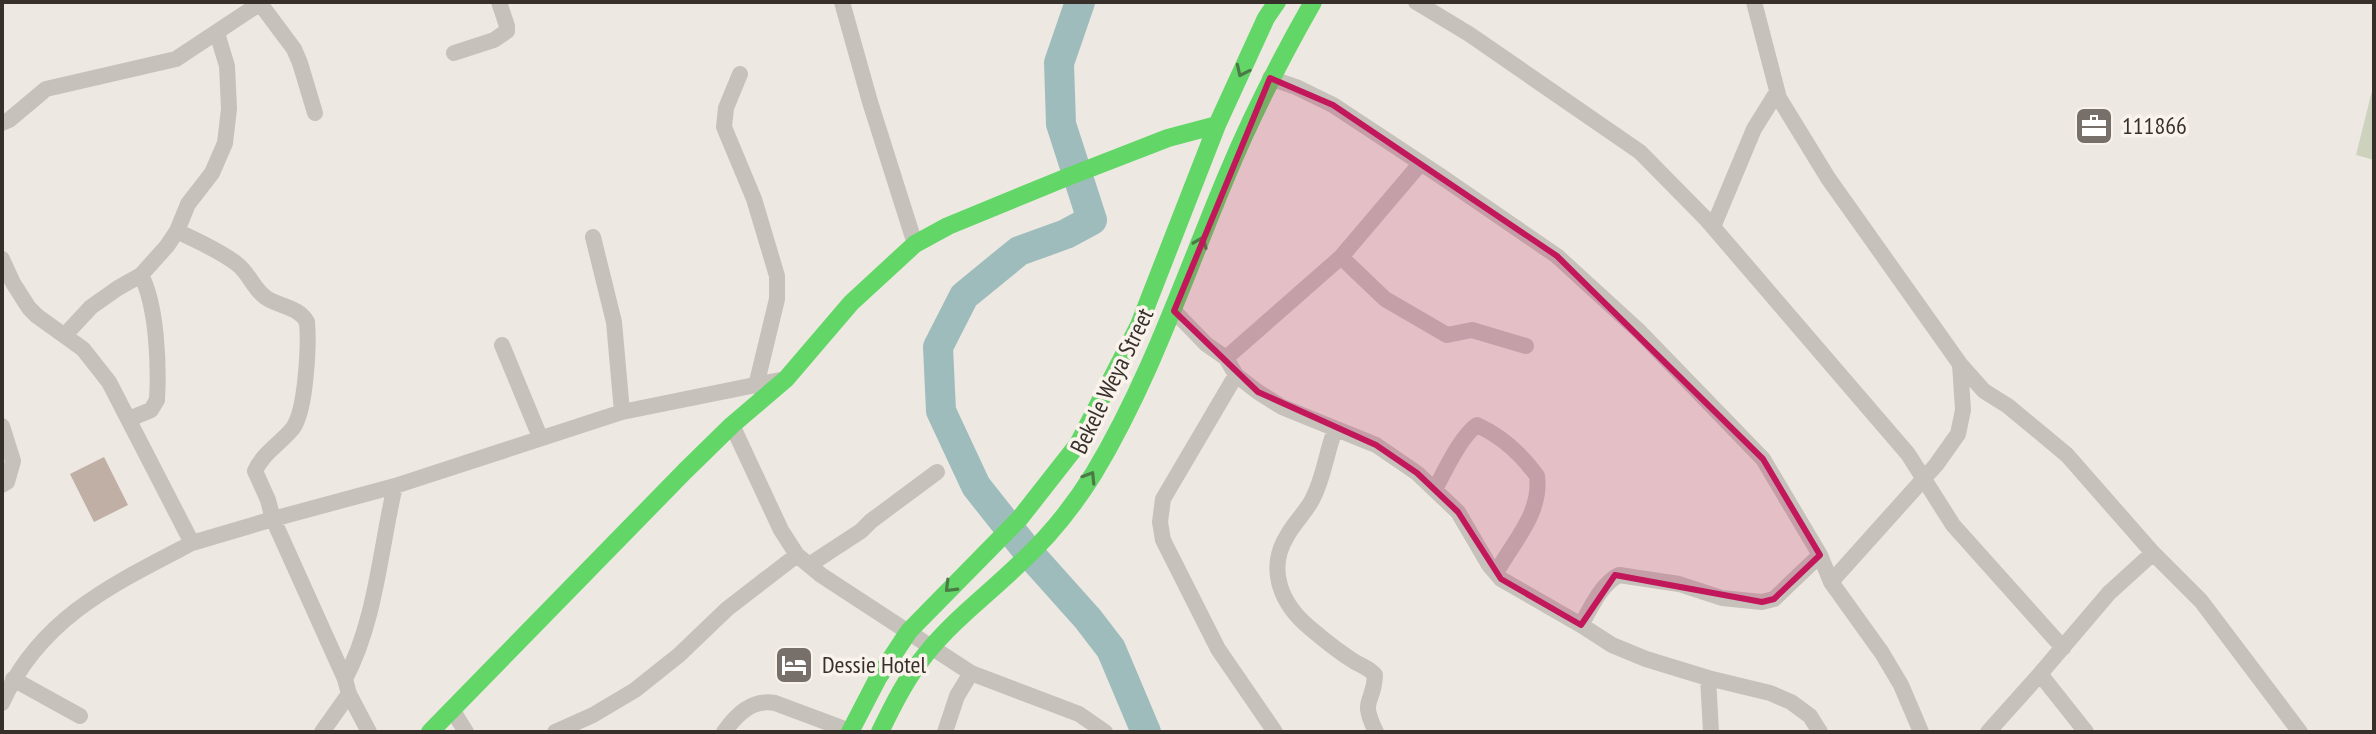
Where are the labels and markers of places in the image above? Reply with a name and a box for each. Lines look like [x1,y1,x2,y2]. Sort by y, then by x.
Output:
office icon: 111866 [2073,105,2115,147]
place label: 111866 [2122,110,2187,141]
hotel icon: Dessie Hotel [773,644,815,686]
place label: Dessie Hotel [822,649,926,680]

